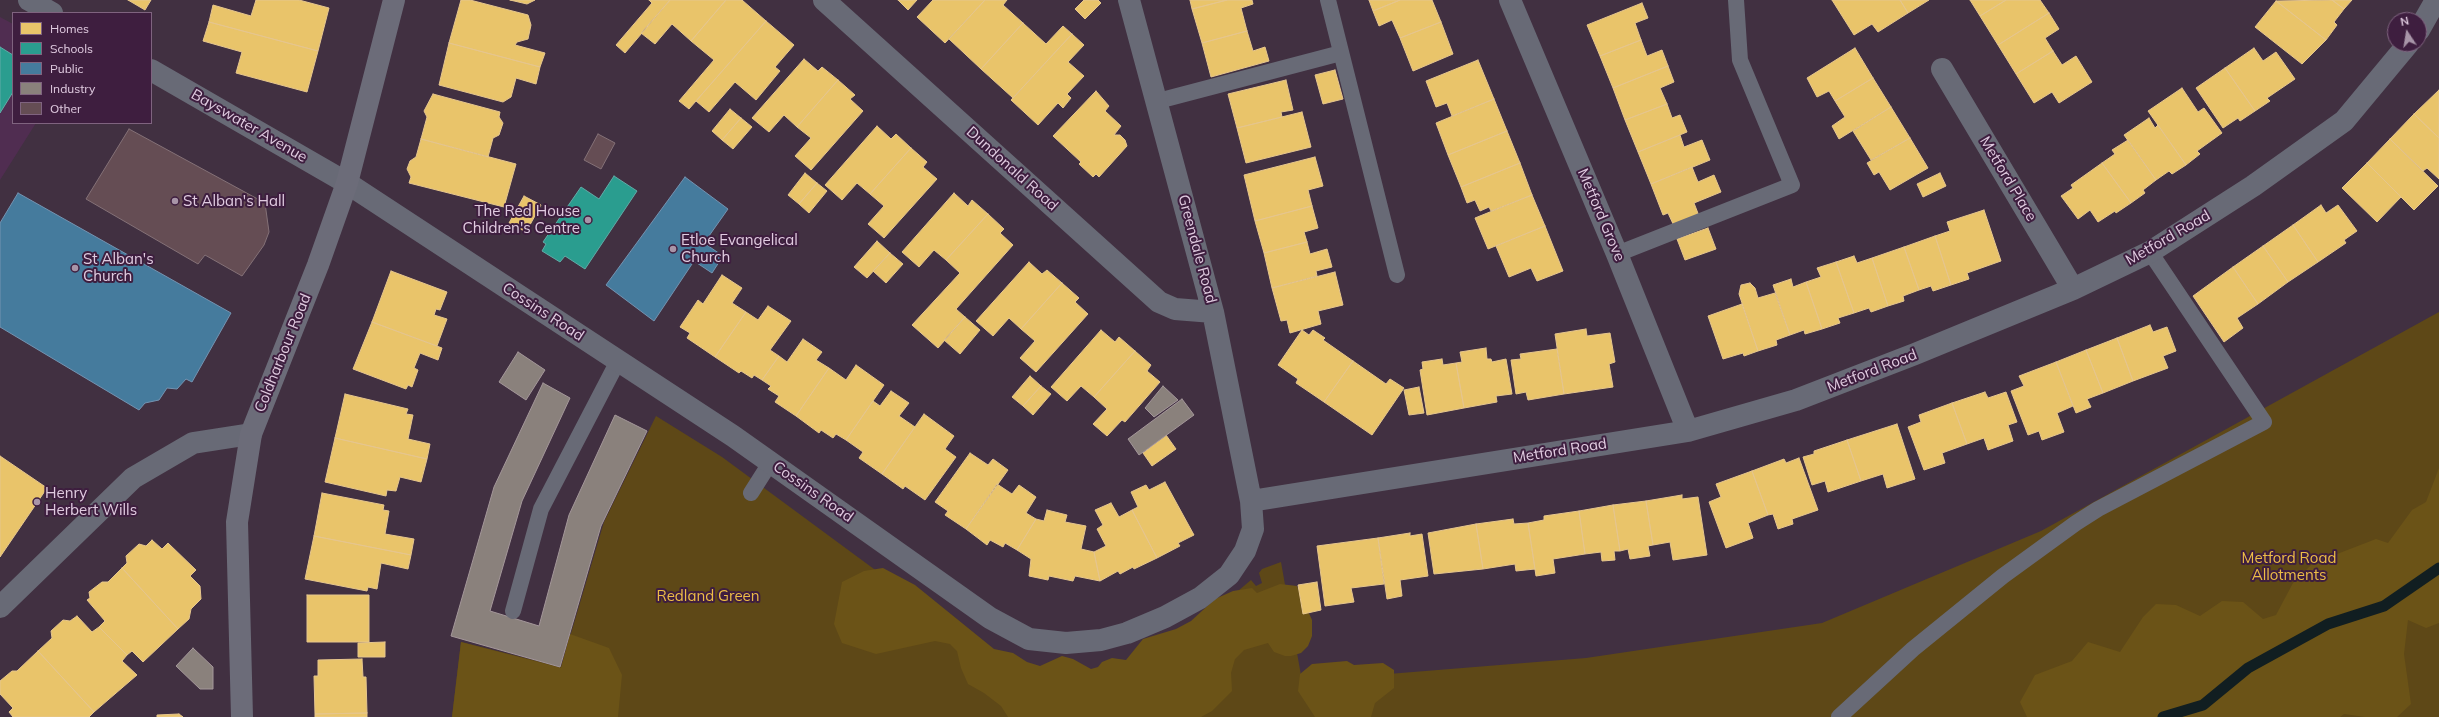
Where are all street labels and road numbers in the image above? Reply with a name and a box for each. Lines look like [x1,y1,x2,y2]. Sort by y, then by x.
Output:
street label: Bayswater Avenue [188,85,310,167]
street label: Dundonald Road [962,123,1062,215]
street label: Metford Place [1976,133,2040,225]
street label: Metford Grove [1573,166,1629,264]
street label: Greendale Road [1174,193,1220,305]
street label: Metford Road [2122,207,2214,269]
street label: Cossins Road [499,279,587,345]
street label: Coldharbour Road [251,291,315,415]
street label: Metford Road [1825,346,1919,396]
street label: Metford Road [1512,435,1608,467]
street label: Cossins Road [769,458,857,526]

